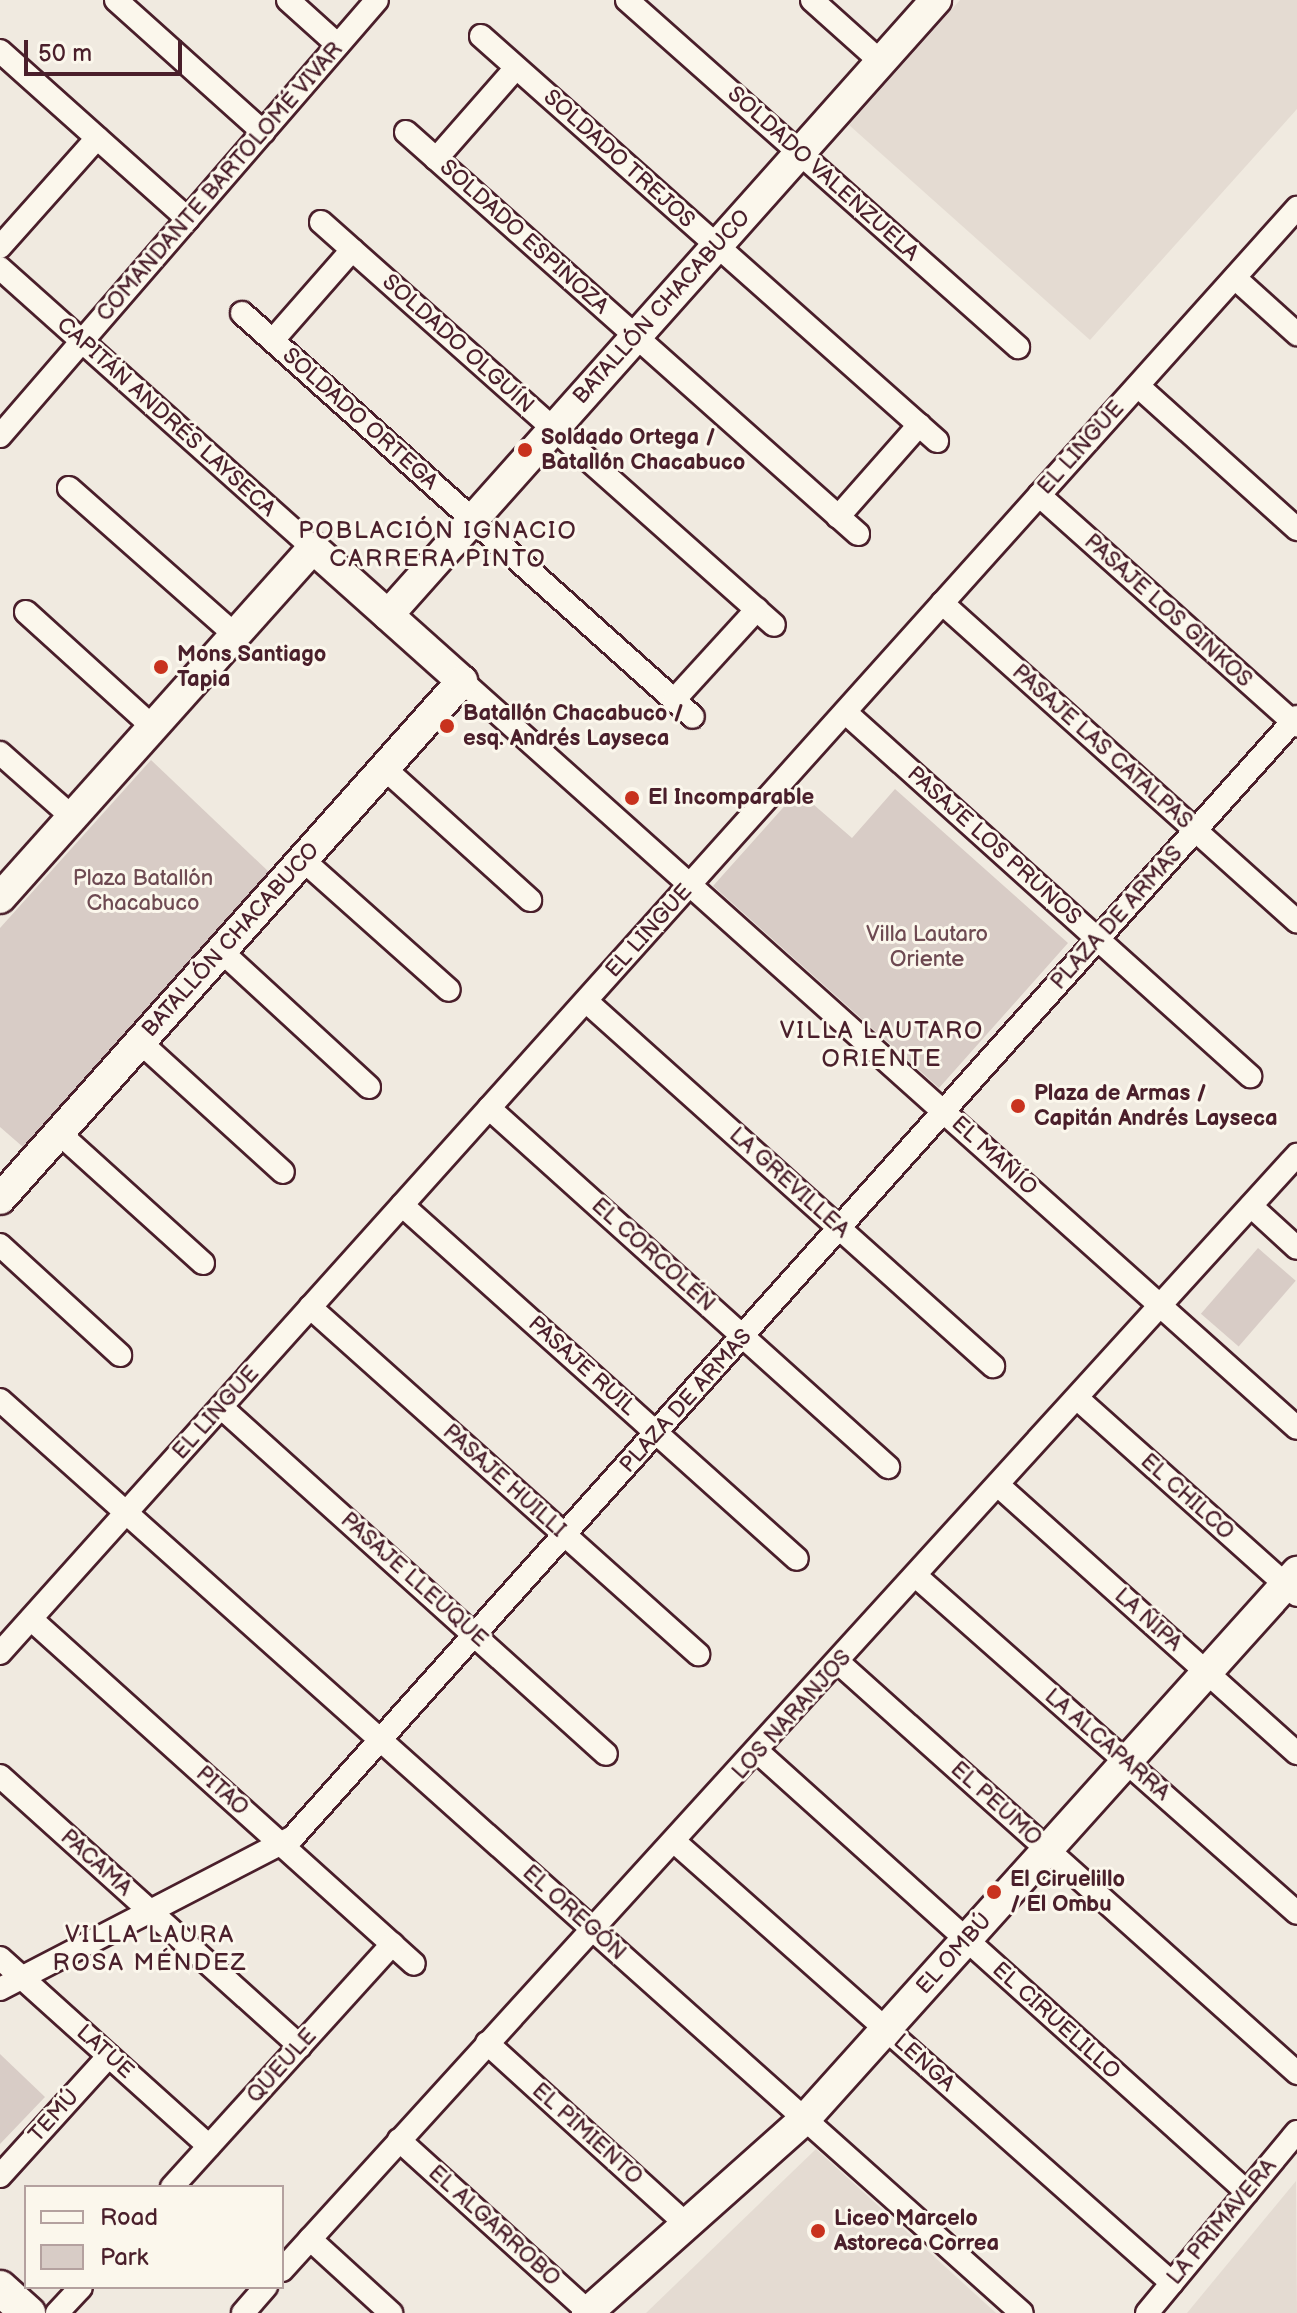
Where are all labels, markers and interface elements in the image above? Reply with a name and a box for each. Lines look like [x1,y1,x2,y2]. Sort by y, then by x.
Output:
scale bar [28,24,186,74]
street label: COMANDANTE BARTOLOMÉ VIVAR [91,37,349,327]
text: 50 m [38,39,92,68]
street label: SOLDADO VALENZUELA [722,81,924,267]
street label: SOLDADO TREJOS [538,84,700,234]
street label: SOLDADO ESPINOZA [434,154,614,320]
street label: BATALLÓN CHACABUCO [568,204,756,410]
street label: SOLDADO OLGUÍN [377,269,539,419]
street label: CAPITÁN ANDRÉS LAYSECA [51,312,281,522]
street label: SOLDADO ORTEGA [277,342,443,496]
street label: EL LINGUE [1032,396,1130,500]
place label: Soldado Ortega / Batallón Chacabuco [541,424,745,476]
marker: Soldado Ortega / Batallón Chacabuco [516,441,534,459]
district label: POBLACIÓN IGNACIO CARRERA PINTO [298,517,578,573]
street label: PASAJE LOS GINKOS [1079,529,1257,693]
place label: Mons Santiago Tapia [177,641,326,692]
marker: Mons Santiago Tapia [152,658,170,676]
street label: PASAJE LAS CATALPAS [1007,659,1197,835]
place label: Batallón Chacabuco / esq. Andrés Layseca [463,700,684,752]
marker: Batallón Chacabuco / esq. Andrés Layseca [438,717,456,735]
street label: PASAJE LOS PRUNOS [902,761,1086,931]
place label: El Incomparable [648,785,814,811]
marker: El Incomparable [623,789,641,807]
street label: BATALLÓN CHACABUCO [137,837,325,1043]
street label: PLAZA DE ARMAS [1046,841,1188,995]
park label: Plaza Batallón Chacabuco [73,865,213,916]
street label: EL LINGUE [600,879,698,983]
park label: Villa Lautaro Oriente [866,921,988,972]
district label: VILLA LAUTARO ORIENTE [780,1017,984,1073]
place label: Plaza de Armas / Capitán Andrés Layseca [1034,1080,1278,1132]
marker: Plaza de Armas / Capitán Andrés Layseca [1009,1097,1027,1115]
street label: EL MAÑÍO [946,1111,1042,1201]
street label: LA GREVILLEA [724,1122,854,1244]
street label: EL CORCOLÉN [586,1193,720,1317]
street label: PASAJE RUIL [523,1311,641,1421]
street label: PLAZA DE ARMAS [615,1324,757,1478]
street label: EL LINGUE [167,1361,265,1465]
street label: PASAJE HUILLI [437,1419,571,1543]
street label: EL CHILCO [1135,1448,1239,1546]
street label: PASAJE LLEUQUE [335,1507,493,1653]
street label: LA ÑIPA [1109,1583,1187,1657]
street label: LOS NARANJOS [727,1645,857,1785]
street label: LA ALCAPARRA [1039,1683,1175,1807]
street label: EL PEUMO [945,1756,1047,1852]
street label: PITAO [190,1761,254,1821]
street label: PACAMA [55,1824,137,1902]
street label: EL OREGÓN [517,1860,631,1966]
place label: El Ciruelillo / El Ombu [1010,1866,1125,1918]
marker: El Ciruelillo / El Ombu [985,1883,1003,1901]
street label: EL OMBÚ [911,1908,997,2000]
district label: VILLA LAURA ROSA MÉNDEZ [53,1921,247,1977]
street label: EL CIRUELILLO [987,1957,1125,2085]
street label: LATUE [71,2020,139,2084]
street label: QUEULE [242,2023,322,2109]
street label: LENGA [888,2029,960,2097]
street label: EL PIMIENTO [526,2078,648,2190]
street label: TEMÚ [23,2084,85,2148]
street label: LA PRIMAVERA [1162,2154,1282,2290]
street label: EL ALGARROBO [423,2160,565,2292]
legend [24,2185,284,2289]
text: Road [100,2203,158,2232]
place label: Liceo Marcelo Astoreca Correa [834,2205,999,2256]
marker: Liceo Marcelo Astoreca Correa [809,2222,827,2240]
text: Park [100,2243,148,2272]

